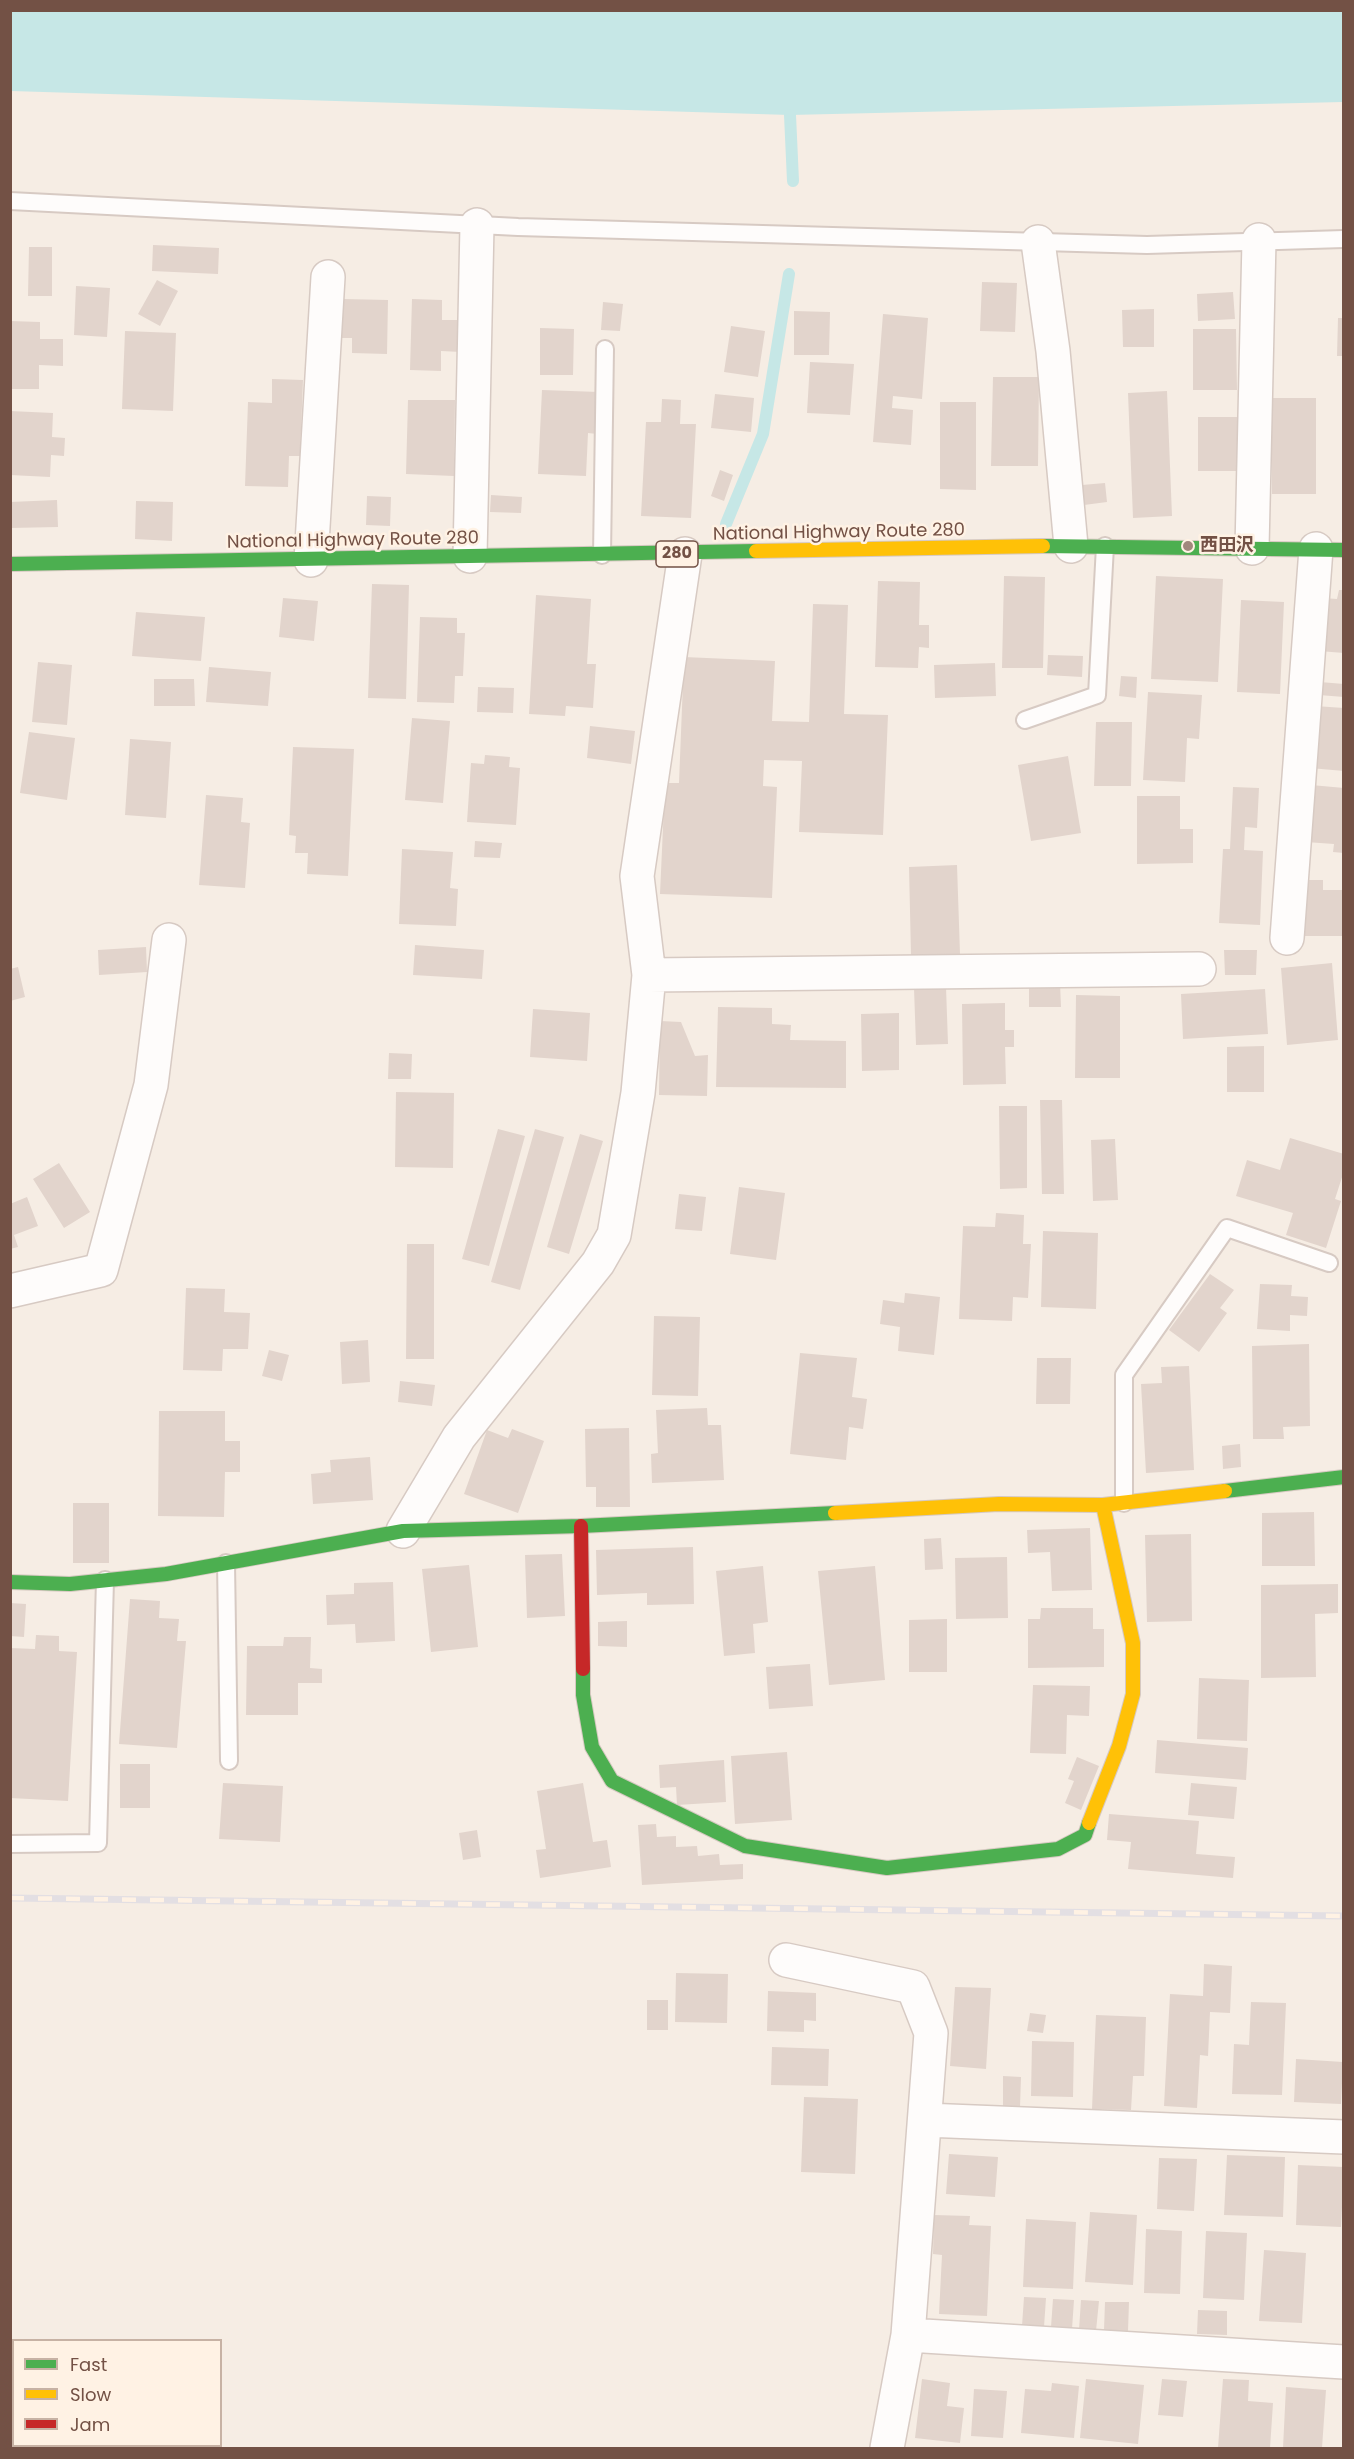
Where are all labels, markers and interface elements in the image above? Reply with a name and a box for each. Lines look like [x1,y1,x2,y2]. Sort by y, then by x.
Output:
street label: National Highway Route 280 [713,520,965,546]
street label: National Highway Route 280 [227,528,479,554]
place label: 西田沢 [1200,535,1254,557]
marker: 西田沢 [1181,539,1195,553]
road number: 280 [656,541,698,567]
legend [12,2339,222,2447]
text: Fast [70,2352,107,2377]
text: Slow [70,2382,111,2407]
text: Jam [70,2412,110,2437]

